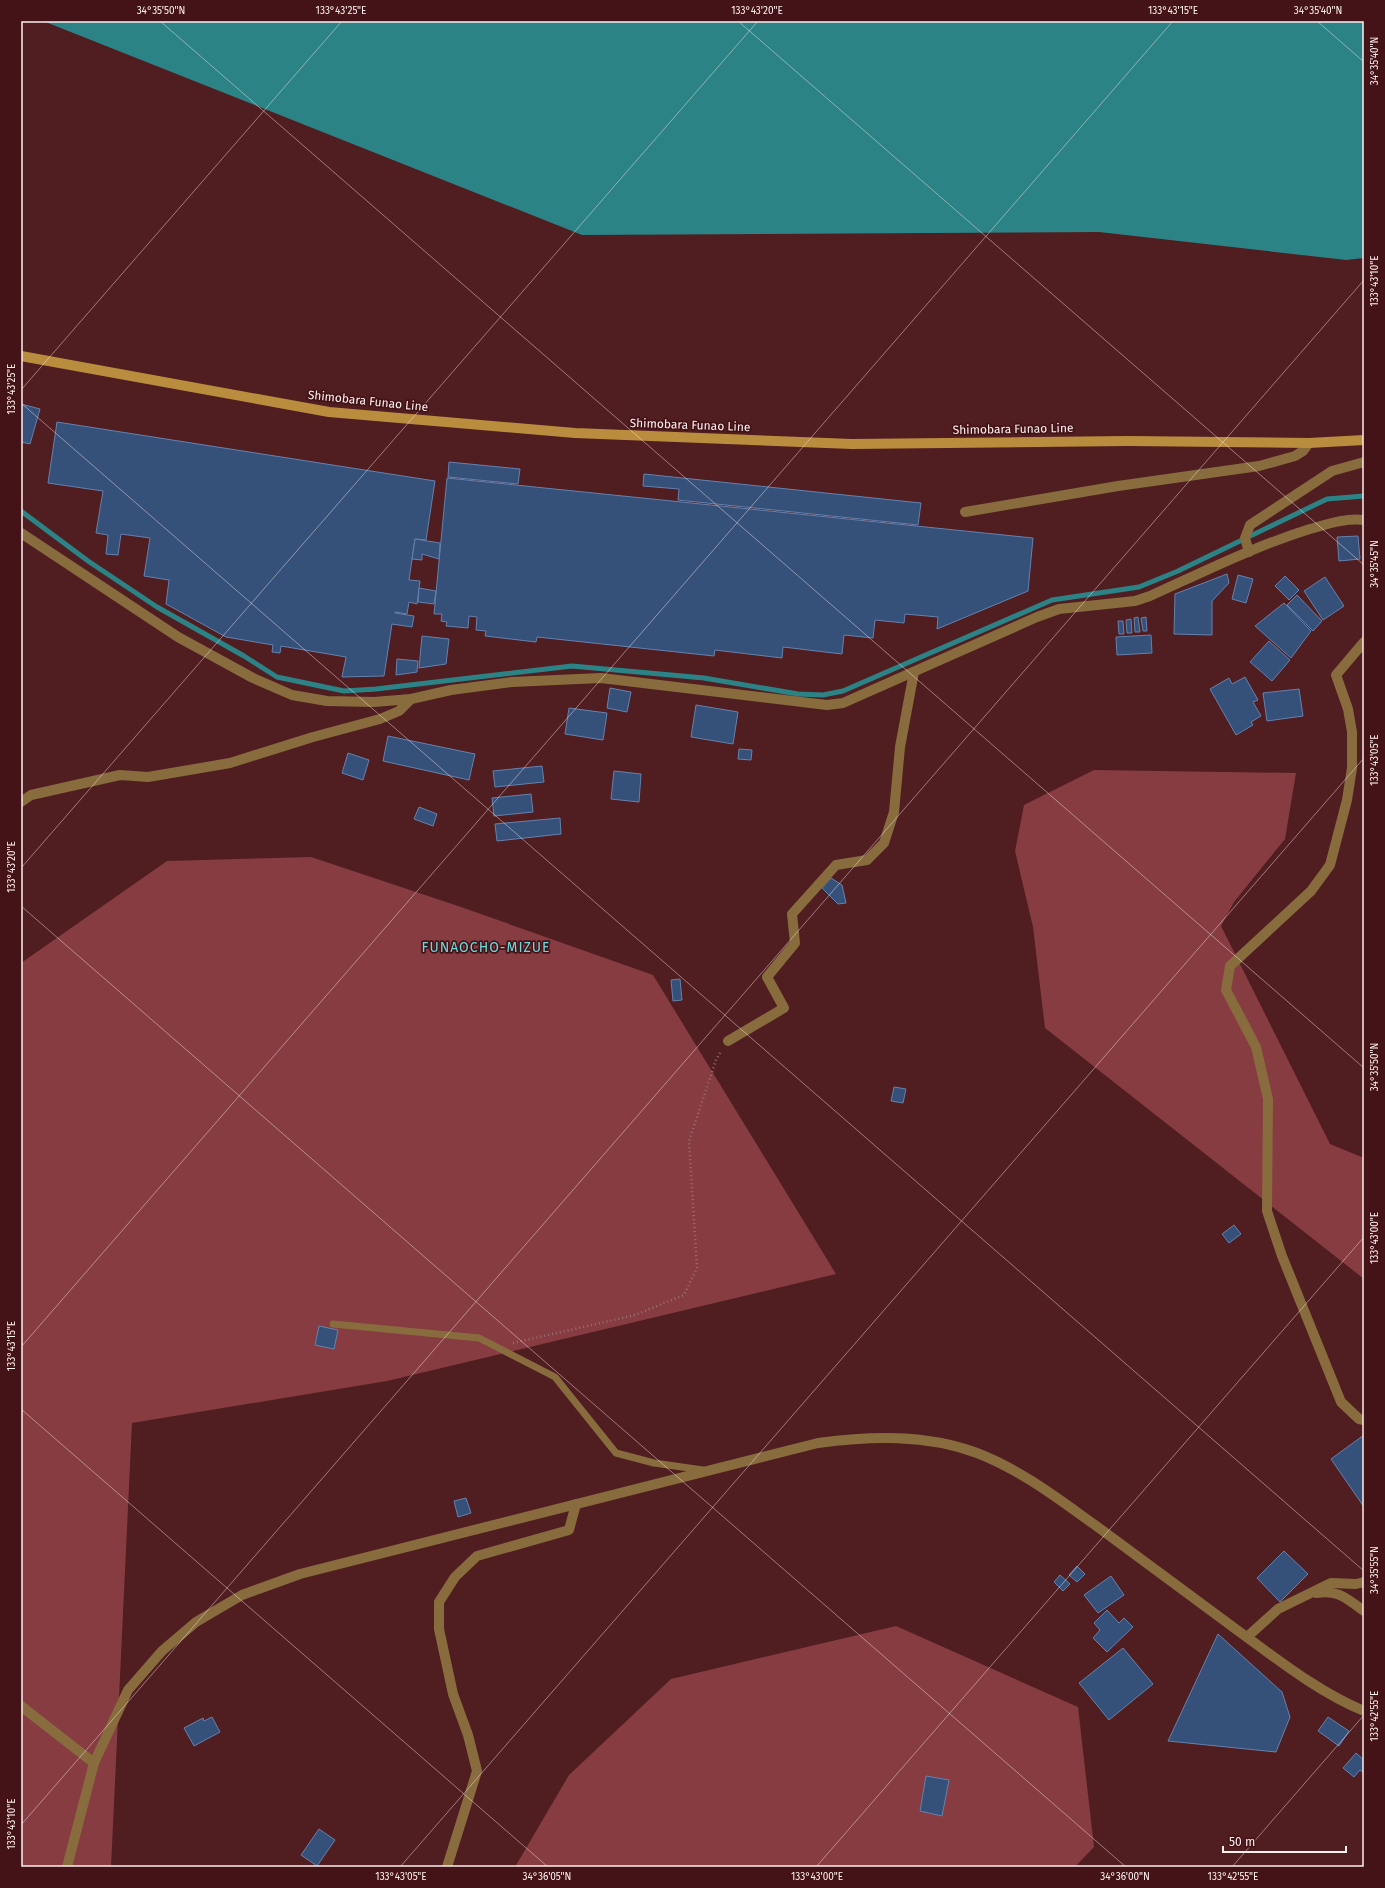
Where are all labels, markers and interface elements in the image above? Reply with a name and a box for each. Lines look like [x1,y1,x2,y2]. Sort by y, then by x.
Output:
text: 34°35'50"N [137,5,185,17]
text: 133°43'25"E [316,5,366,17]
text: 133°43'20"E [731,5,783,17]
text: 133°43'15"E [1148,5,1198,17]
text: 34°35'40"N [1294,5,1342,17]
text: 34°35'40"N [1369,37,1381,85]
text: 133°43'10"E [1369,255,1381,307]
text: 133°43'25"E [6,364,18,414]
street label: Shimobara Funao Line [307,388,429,414]
street label: Shimobara Funao Line [629,416,751,434]
street label: Shimobara Funao Line [952,421,1074,437]
text: 34°35'45"N [1369,540,1381,588]
text: 133°43'05"E [1369,734,1381,786]
text: 133°43'20"E [6,841,18,893]
district label: FUNAOCHO-MIZUE [422,939,550,956]
text: 34°35'50"N [1369,1043,1381,1091]
text: 133°43'00"E [1369,1212,1381,1264]
text: 133°43'15"E [6,1321,18,1371]
text: 34°35'55"N [1369,1546,1381,1594]
text: 133°42'55"E [1369,1691,1381,1741]
text: 133°43'10"E [6,1798,18,1850]
scale bar [1223,1828,1346,1854]
text: 50 m [1229,1835,1255,1849]
text: 133°43'05"E [375,1871,427,1883]
text: 34°36'05"N [523,1871,571,1883]
text: 133°43'00"E [791,1871,843,1883]
text: 34°36'00"N [1100,1871,1150,1883]
text: 133°42'55"E [1208,1871,1258,1883]

